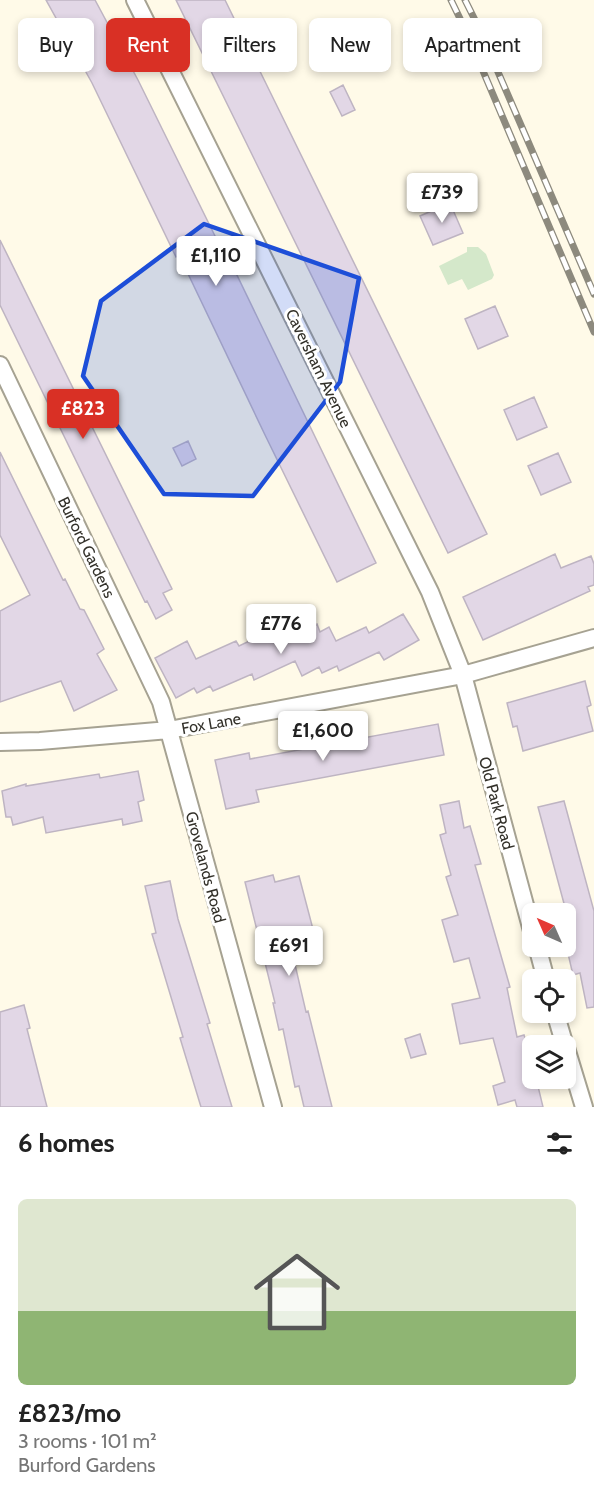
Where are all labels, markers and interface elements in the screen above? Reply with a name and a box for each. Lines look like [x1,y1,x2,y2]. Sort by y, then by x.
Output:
chip: Buy [18,18,94,72]
chip: Rent [106,18,190,72]
chip: Filters [202,18,297,72]
chip: New [309,18,391,72]
chip: Apartment [403,18,542,72]
pin: £739 [406,173,478,224]
text: £739 [421,180,463,204]
pin: £1,110 [167,236,265,287]
text: £1,110 [191,243,241,267]
street label: Caversham Avenue [282,306,355,431]
pin: £823 [47,389,119,440]
text: £823 [61,396,105,420]
street label: Burford Gardens [54,494,119,601]
pin: £776 [245,604,317,655]
text: £776 [260,611,302,635]
street label: Fox Lane [180,709,242,738]
pin: £1,600 [274,711,372,762]
text: £1,600 [292,718,354,742]
street label: Old Park Road [475,755,518,852]
street label: Grovelands Road [182,809,229,925]
north arrow [522,903,576,957]
map controls [522,903,576,1089]
pin: £691 [253,926,325,977]
text: £691 [269,933,309,957]
button: locate [522,969,576,1023]
button: layers [522,1035,576,1089]
text: 6 homes [18,1127,115,1159]
icon: filters [543,1127,576,1160]
icon: home [243,1238,351,1346]
text: £823/mo [18,1397,121,1429]
text: 3 rooms · 101 m² [18,1429,157,1453]
text: Burford Gardens [18,1453,156,1477]

